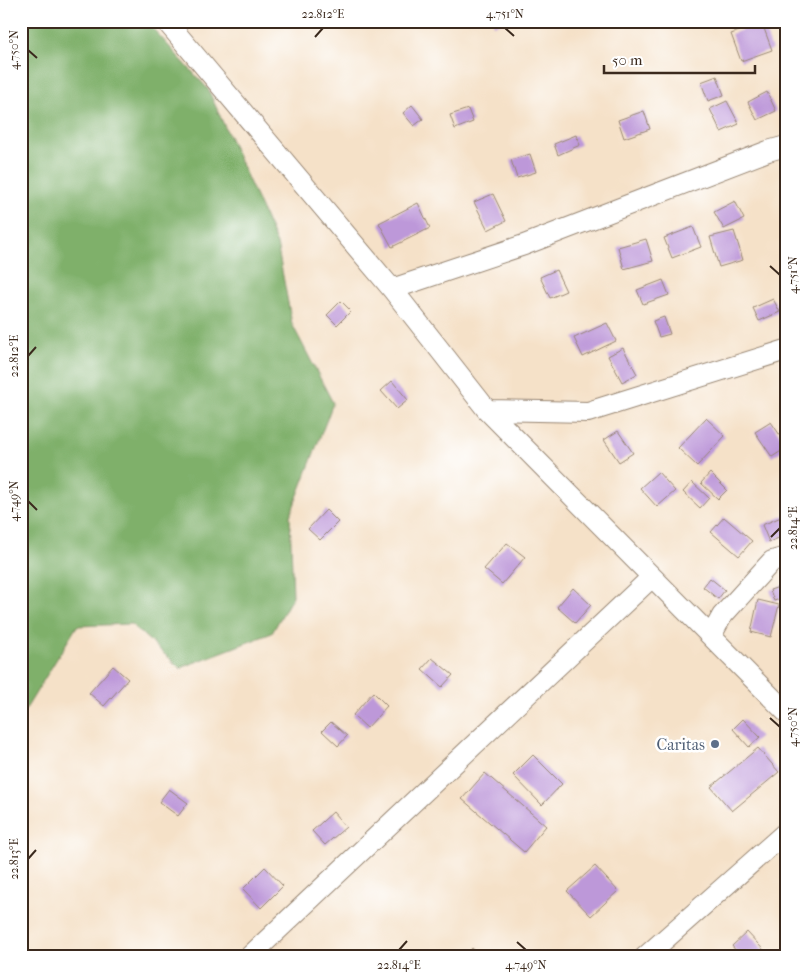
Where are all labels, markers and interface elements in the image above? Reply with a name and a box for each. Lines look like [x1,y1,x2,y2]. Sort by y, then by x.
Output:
text: 22.812°E [302,7,344,21]
text: 4.751°N [486,7,524,21]
text: 4.750°N [7,30,21,70]
scale bar [604,42,756,74]
text: 50 m [612,51,643,69]
text: 4.751°N [786,256,800,294]
text: 22.812°E [7,335,21,377]
text: 4.749°N [7,480,21,522]
text: 22.814°E [786,506,800,550]
text: 4.750°N [786,707,800,747]
place label: Caritas [656,735,705,754]
marker: Caritas [709,738,721,750]
text: 22.813°E [7,838,21,880]
text: 22.814°E [377,958,421,972]
text: 4.749°N [505,958,547,972]

